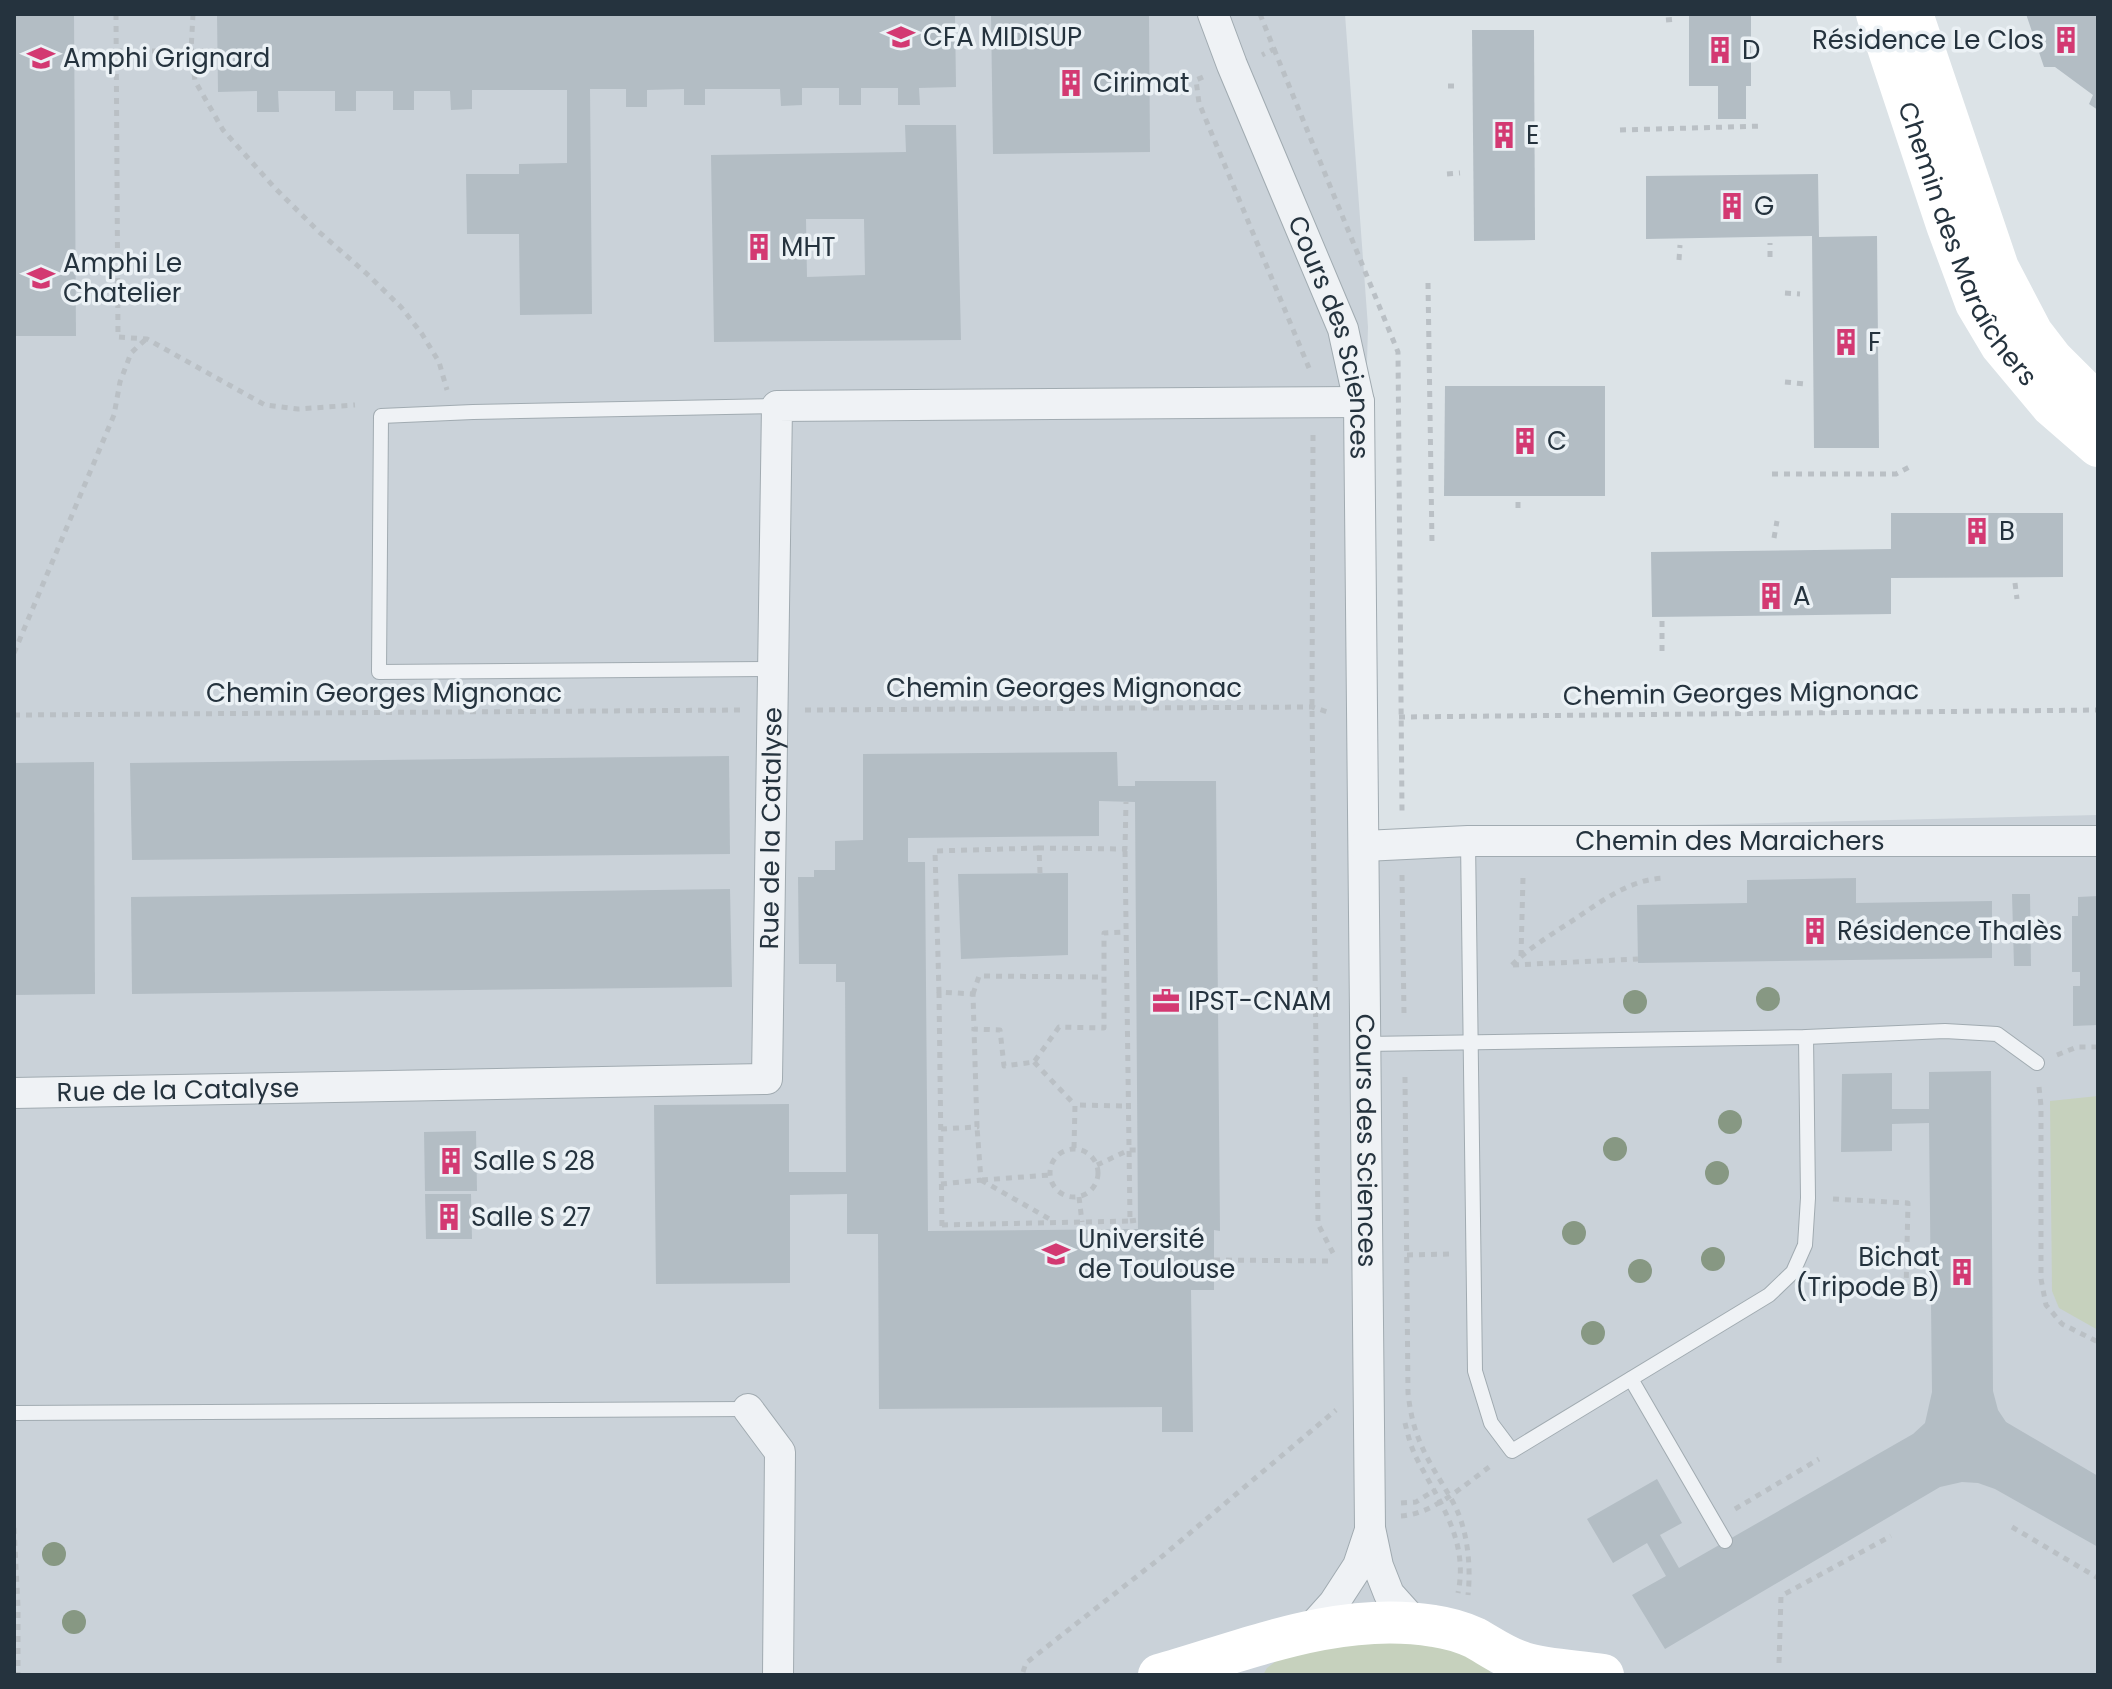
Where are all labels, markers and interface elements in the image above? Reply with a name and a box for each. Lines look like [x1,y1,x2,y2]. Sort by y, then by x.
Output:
place label: CFA MIDISUP [923,19,1082,55]
school or university icon: CFA MIDISUP [886,22,916,52]
place label: Résidence Le Clos [1812,22,2044,58]
building icon: Résidence Le Clos [2051,25,2081,55]
place label: D [1742,32,1760,68]
building icon: D [1705,35,1735,65]
place label: Amphi Grignard [63,40,270,76]
school or university icon: Amphi Grignard [26,43,56,73]
place label: Cirimat [1093,65,1189,101]
building icon: Cirimat [1056,68,1086,98]
street label: Chemin des Maraîchers [1889,97,2046,394]
place label: E [1526,117,1539,153]
building icon: E [1489,120,1519,150]
place label: G [1754,188,1774,224]
building icon: G [1717,191,1747,221]
street label: Cours des Sciences [1279,210,1378,459]
place label: MHT [781,229,835,265]
building icon: MHT [744,232,774,262]
place label: Amphi Le Chatelier [63,245,182,311]
school or university icon: Amphi Le Chatelier [26,263,56,293]
place label: F [1868,324,1881,360]
building icon: F [1831,327,1861,357]
place label: C [1547,423,1567,459]
building icon: C [1510,426,1540,456]
place label: B [1999,513,2015,549]
building icon: B [1962,516,1992,546]
place label: A [1793,578,1811,614]
building icon: A [1756,581,1786,611]
street label: Chemin Georges Mignonac [886,670,1242,706]
street label: Chemin Georges Mignonac [1563,672,1919,714]
street label: Chemin Georges Mignonac [206,675,562,711]
street label: Rue de la Catalyse [751,707,791,950]
street label: Chemin des Maraichers [1575,823,1885,859]
place label: Résidence Thalès [1837,913,2062,949]
building icon: Résidence Thalès [1800,916,1830,946]
place label: IPST-CNAM [1188,983,1331,1019]
office icon: IPST-CNAM [1151,986,1181,1016]
street label: Cours des Sciences [1347,1013,1385,1267]
street label: Rue de la Catalyse [56,1070,300,1110]
place label: Salle S 28 [473,1143,595,1179]
building icon: Salle S 28 [436,1146,466,1176]
place label: Salle S 27 [471,1199,591,1235]
building icon: Salle S 27 [434,1202,464,1232]
place label: Université de Toulouse [1078,1221,1235,1287]
school or university icon: Université de Toulouse [1041,1239,1071,1269]
place label: Bichat (Tripode B) [1795,1239,1940,1305]
building icon: Bichat (Tripode B) [1947,1257,1977,1287]

